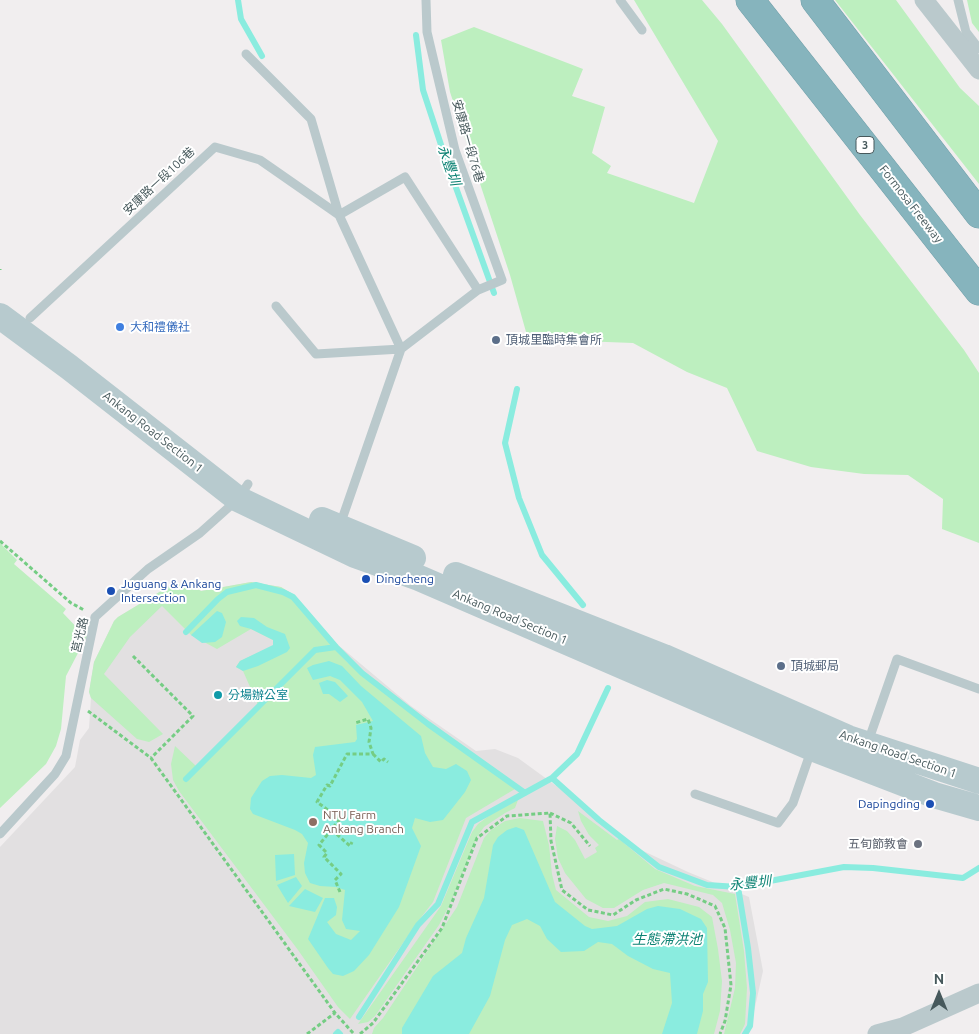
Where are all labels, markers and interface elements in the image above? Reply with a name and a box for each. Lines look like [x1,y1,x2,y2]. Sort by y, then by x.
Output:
street label: 安康路一段76巷 [449,98,487,184]
road number: 3 [856,136,874,154]
water label: 永豐圳 [434,142,464,188]
street label: 安康路一段106巷 [120,144,198,218]
street label: Formosa Freeway [876,162,946,246]
place label: 大和禮儀社 [130,320,190,334]
marker: 大和禮儀社 [114,321,126,333]
place label: 頂城里臨時集會所 [506,333,602,347]
marker: 頂城里臨時集會所 [490,334,502,346]
street label: Ankang Road Section 1 [100,388,206,476]
place label: Dingcheng [376,572,434,586]
marker: Dingcheng [360,573,372,585]
place label: Juguang & Ankang Intersection [121,577,221,605]
marker: Juguang & Ankang Intersection [105,585,117,597]
street label: Ankang Road Section 1 [450,586,570,648]
street label: 莒光路 [69,616,91,654]
place label: 頂城郵局 [791,659,839,673]
marker: 頂城郵局 [775,660,787,672]
place label: 分場辦公室 [228,688,288,702]
marker: 分場辦公室 [212,689,224,701]
street label: Ankang Road Section 1 [837,727,959,781]
place label: Dapingding [858,797,920,811]
marker: Dapingding [924,798,936,810]
place label: NTU Farm Ankang Branch [323,808,404,836]
marker: NTU Farm Ankang Branch [307,816,319,828]
place label: 五旬節教會 [848,837,908,851]
marker: 五旬節教會 [912,838,924,850]
water label: 永豐圳 [728,872,772,894]
water label: 生態滯洪池 [632,931,702,947]
north arrow [914,969,964,1019]
text: N [934,971,944,987]

